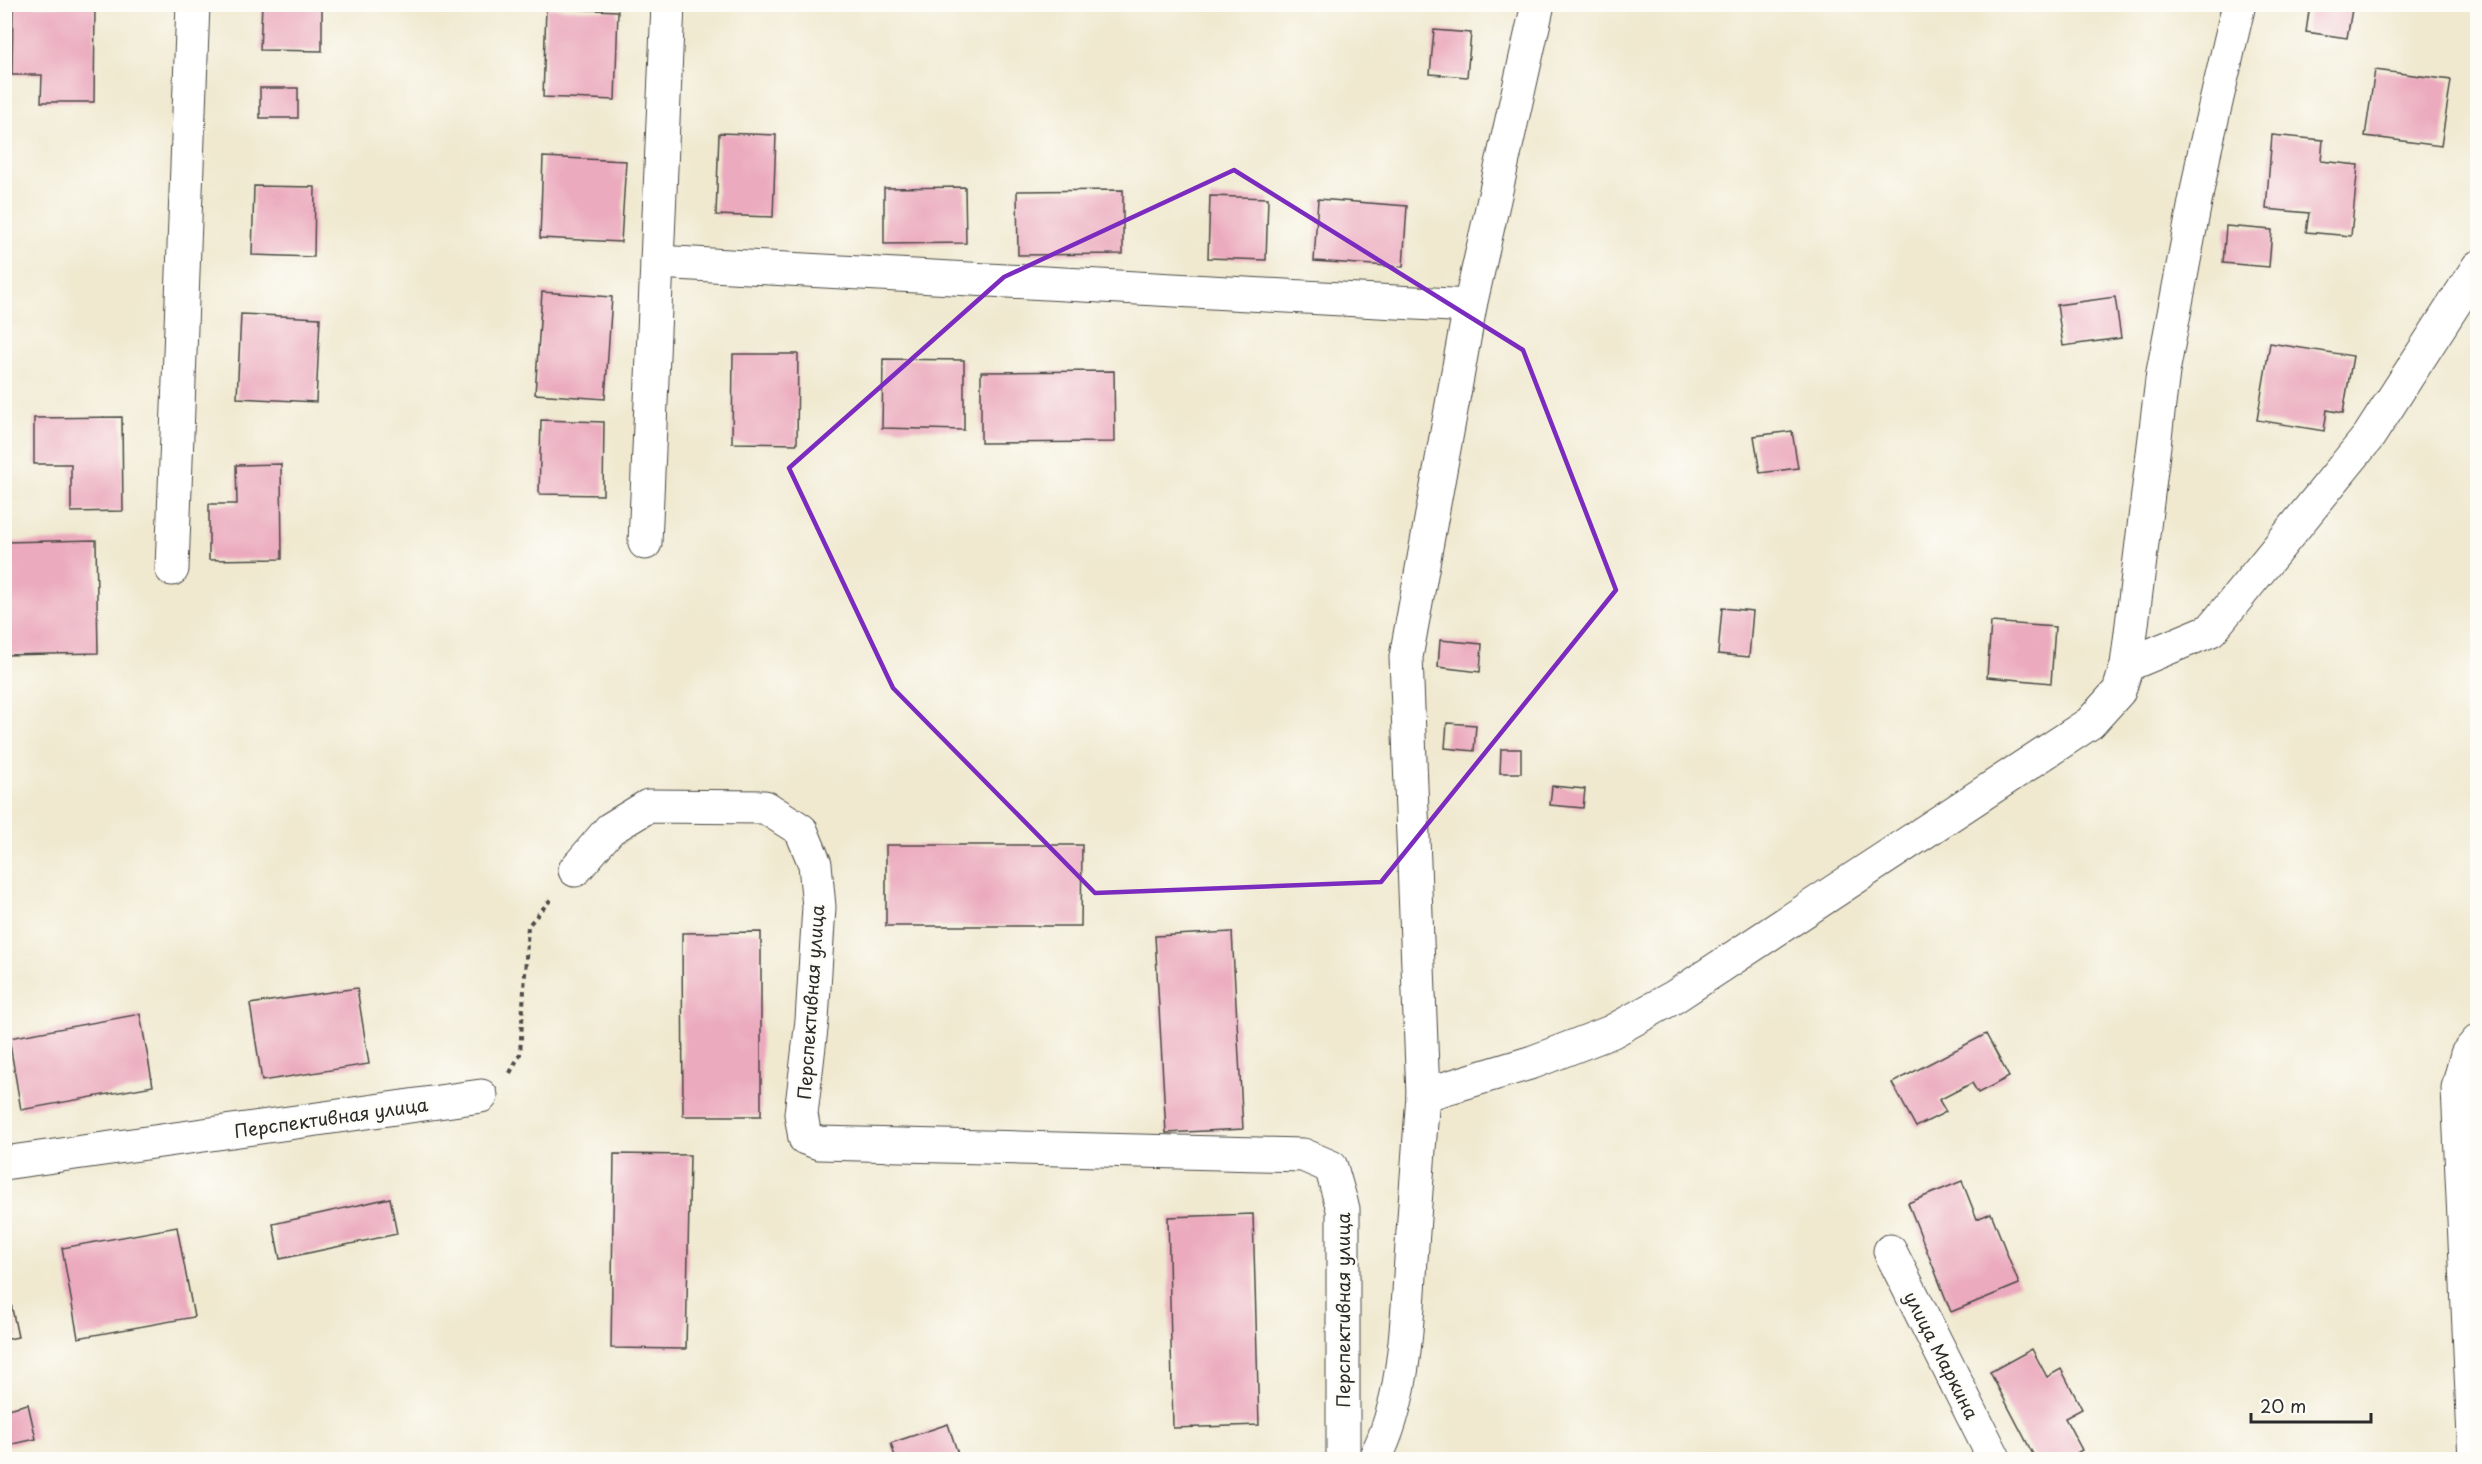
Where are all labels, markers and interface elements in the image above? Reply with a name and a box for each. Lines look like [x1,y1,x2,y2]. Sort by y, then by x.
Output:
street label: Перспективная улица [790,903,830,1100]
street label: Перспективная улица [232,1090,430,1144]
street label: Перспективная улица [1329,1212,1356,1408]
street label: улица Маркина [1898,1286,1986,1424]
scale bar [2251,1386,2371,1424]
text: 20 m [2260,1392,2306,1419]

